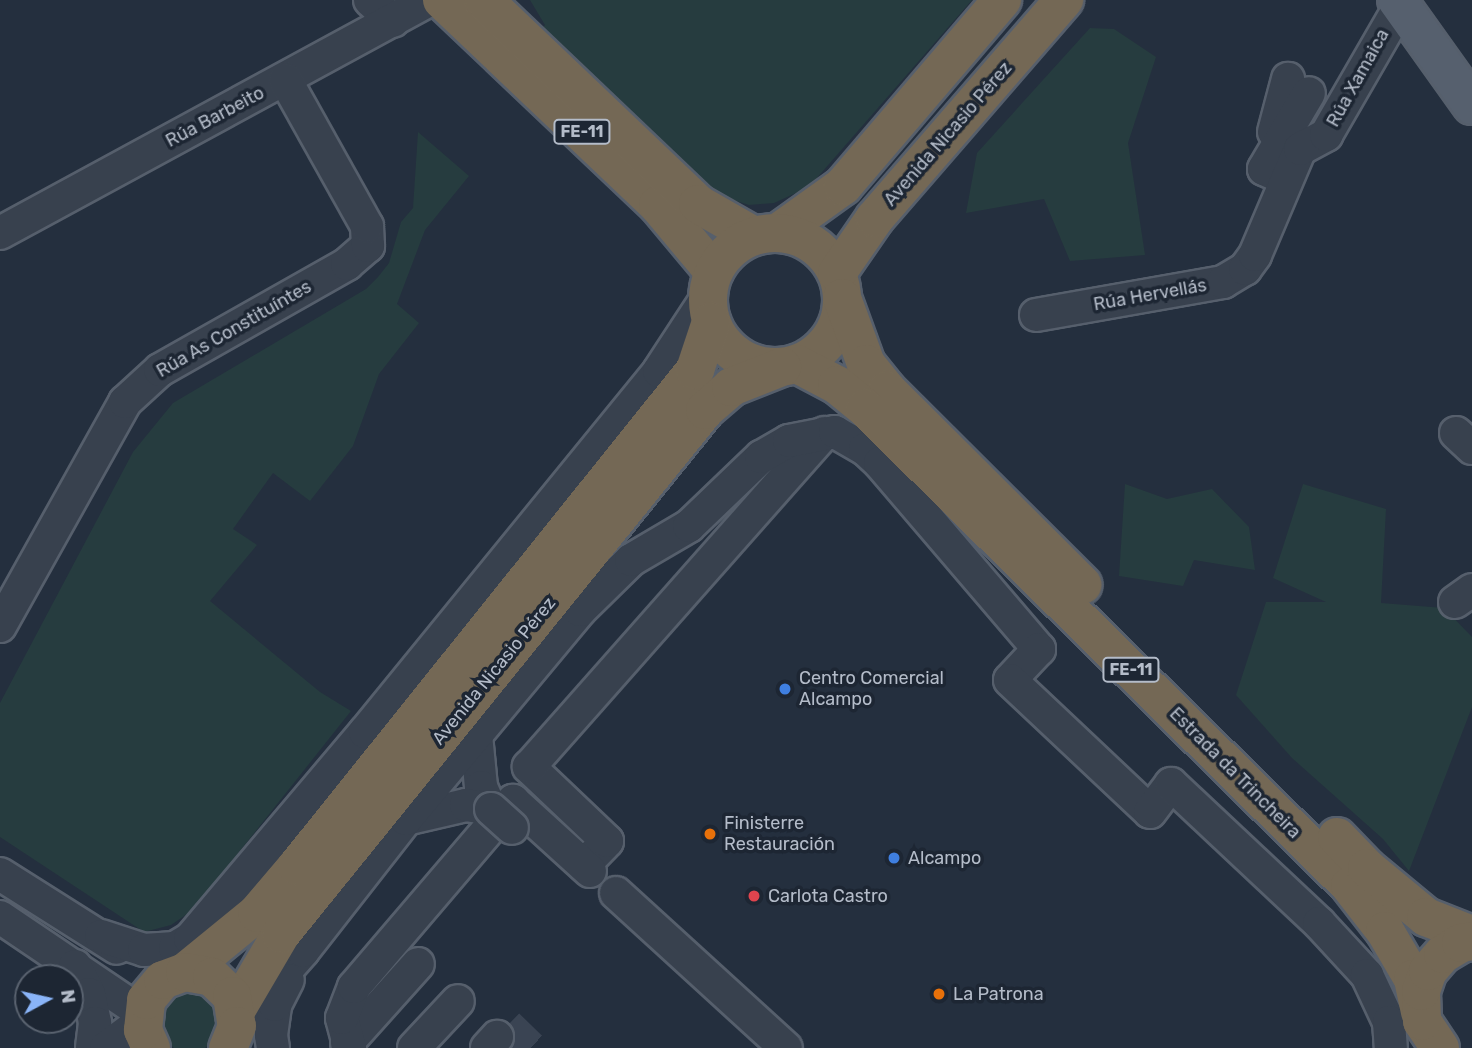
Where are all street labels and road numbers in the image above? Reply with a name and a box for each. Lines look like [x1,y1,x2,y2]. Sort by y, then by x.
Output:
street label: Rúa Xamaica [1322,25,1394,131]
street label: Avenida Nicasio Pérez [880,57,1016,211]
street label: Rúa Barbeito [162,82,268,152]
road number: FE-11 [552,120,612,144]
street label: Rúa Hervellás [1092,274,1208,316]
street label: Rúa As Constituíntes [153,276,315,382]
street label: Avenida Nicasio Pérez [428,593,560,749]
road number: FE-11 [1101,657,1161,682]
street label: Estrada da Trincheira [1165,703,1305,843]

